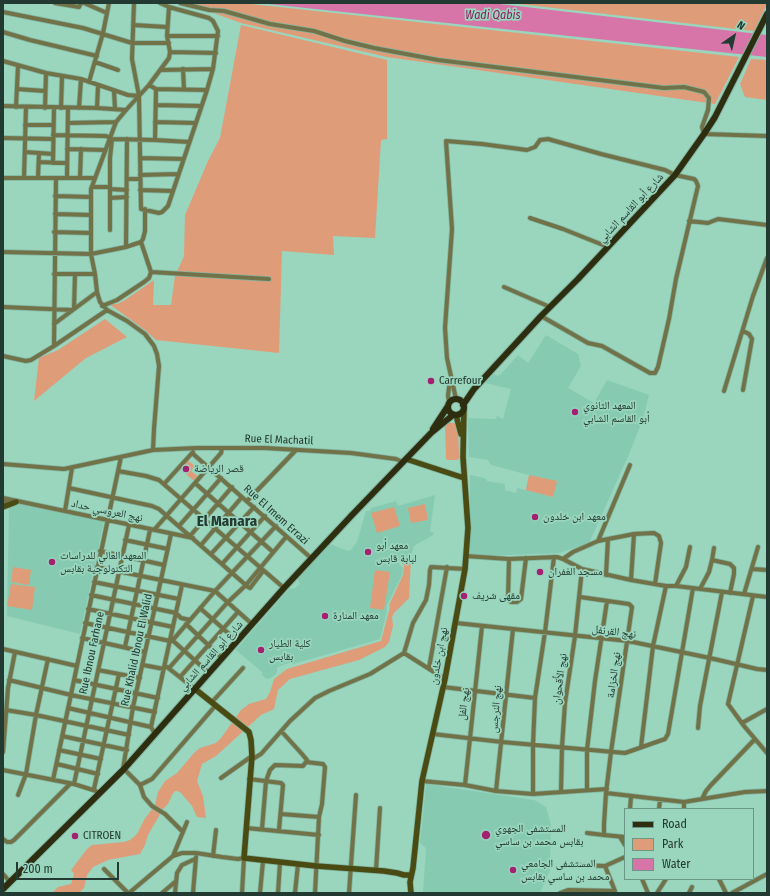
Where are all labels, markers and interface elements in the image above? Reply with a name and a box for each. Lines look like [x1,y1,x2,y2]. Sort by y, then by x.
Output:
water label: Wadi Qabis [465,9,521,23]
north arrow [714,16,754,56]
text: N [735,18,747,33]
street label: شارع أبو القاسم الشابي [595,171,667,245]
place label: Carrefour [439,374,481,388]
marker: Carrefour [426,376,436,386]
place label: المعهد الثانوي أبو القاسم الشابي [583,399,650,425]
marker: المعهد الثانوي أبو القاسم الشابي [570,407,580,417]
street label: Rue El Machatil [244,432,314,448]
place label: قصر الرياضة [194,462,244,476]
marker: قصر الرياضة [181,464,191,474]
street label: Rue El Imem Errazi [241,482,311,548]
street label: نهج العروسي حداد [70,497,144,525]
place label: معهد ابن خلدون [543,510,606,524]
marker: معهد ابن خلدون [530,512,540,522]
district label: El Manara [197,513,257,531]
place label: معهد أبو لبابة قابس [376,539,417,565]
marker: معهد أبو لبابة قابس [363,547,373,557]
place label: المعهد العالي للدراسات التكنولوجية بقابس [60,549,146,575]
marker: المعهد العالي للدراسات التكنولوجية بقابس [47,557,57,567]
place label: مسجد الغفران [548,565,603,579]
marker: مسجد الغفران [535,567,545,577]
place label: مقهى شريف [472,589,520,603]
marker: مقهى شريف [459,591,469,601]
street label: Rue Khalid Ibnou El Walid [119,592,155,708]
place label: معهد المنارة [333,609,379,623]
street label: Rue Ibnou Farhane [77,610,107,696]
marker: معهد المنارة [320,611,330,621]
street label: شارع أبو القاسم الشابي [176,618,246,694]
street label: نهج القرنفل [591,623,637,641]
street label: نهج ابن خلدون [427,626,451,686]
place label: كلية الطيار بقابس [269,637,311,663]
marker: كلية الطيار بقابس [256,645,266,655]
street label: نهج الخزامة [604,651,624,699]
street label: نهج الأُقحوان [550,653,570,705]
street label: نهج النرجس [487,685,505,733]
street label: نهج الفل [455,687,473,721]
legend [624,808,754,880]
text: Road [662,817,687,831]
place label: المستشفى الجهوي بقابس محمد بن ساسي [495,822,583,848]
place label: CITROEN [83,829,121,843]
marker: المستشفى الجهوي بقابس محمد بن ساسي [480,829,492,841]
marker: CITROEN [70,831,80,841]
text: Park [662,837,683,851]
scale bar [18,854,121,880]
place label: المستشفى الجامعي محمد بن ساسي بقابس [521,857,609,883]
text: Water [662,857,690,871]
text: 200 m [23,862,53,876]
marker: المستشفى الجامعي محمد بن ساسي بقابس [508,865,518,875]

